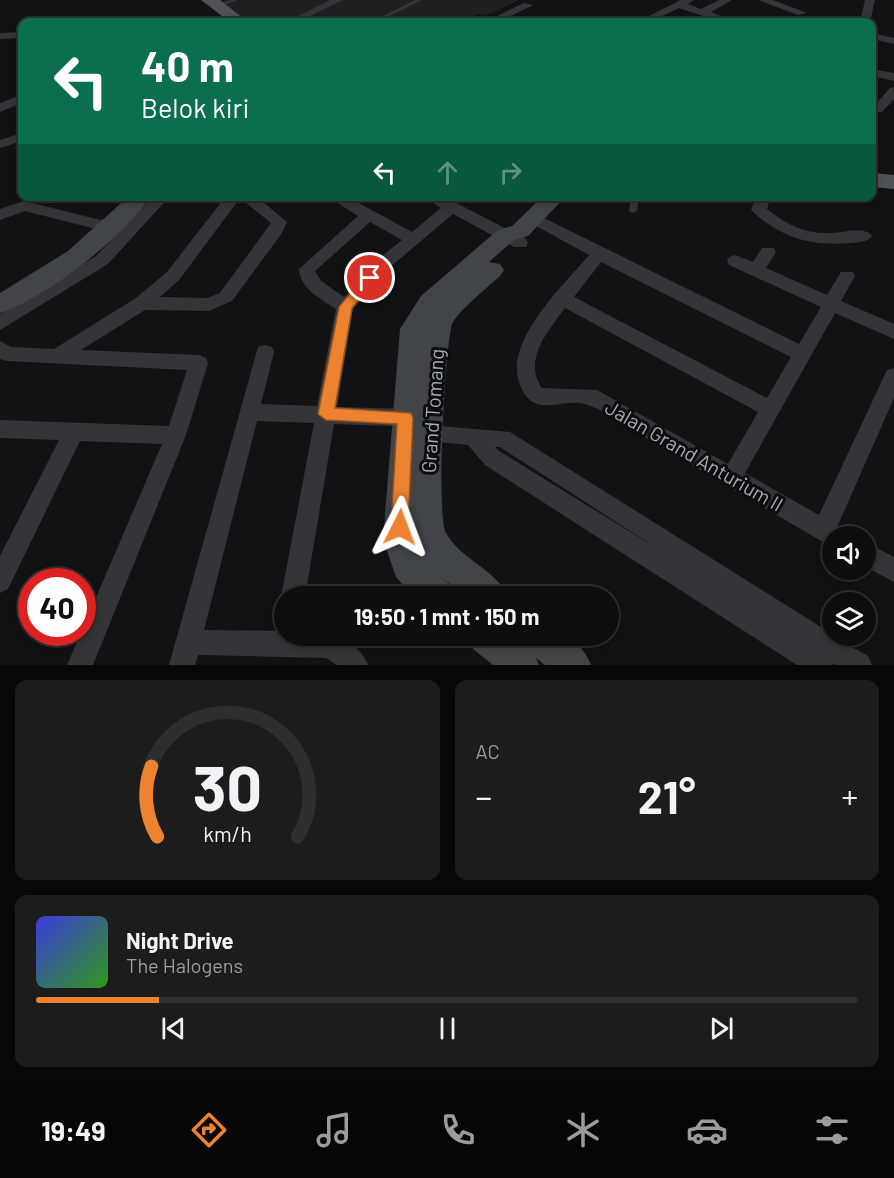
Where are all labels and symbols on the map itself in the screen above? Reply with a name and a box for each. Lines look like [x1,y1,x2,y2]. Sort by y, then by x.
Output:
pin [344,252,395,303]
street label: Grand Tomang [416,348,448,474]
street label: Jalan Grand Anturium II [601,394,788,516]
position arrow [368,495,432,559]
speed limit sign: 40 [18,568,96,646]

